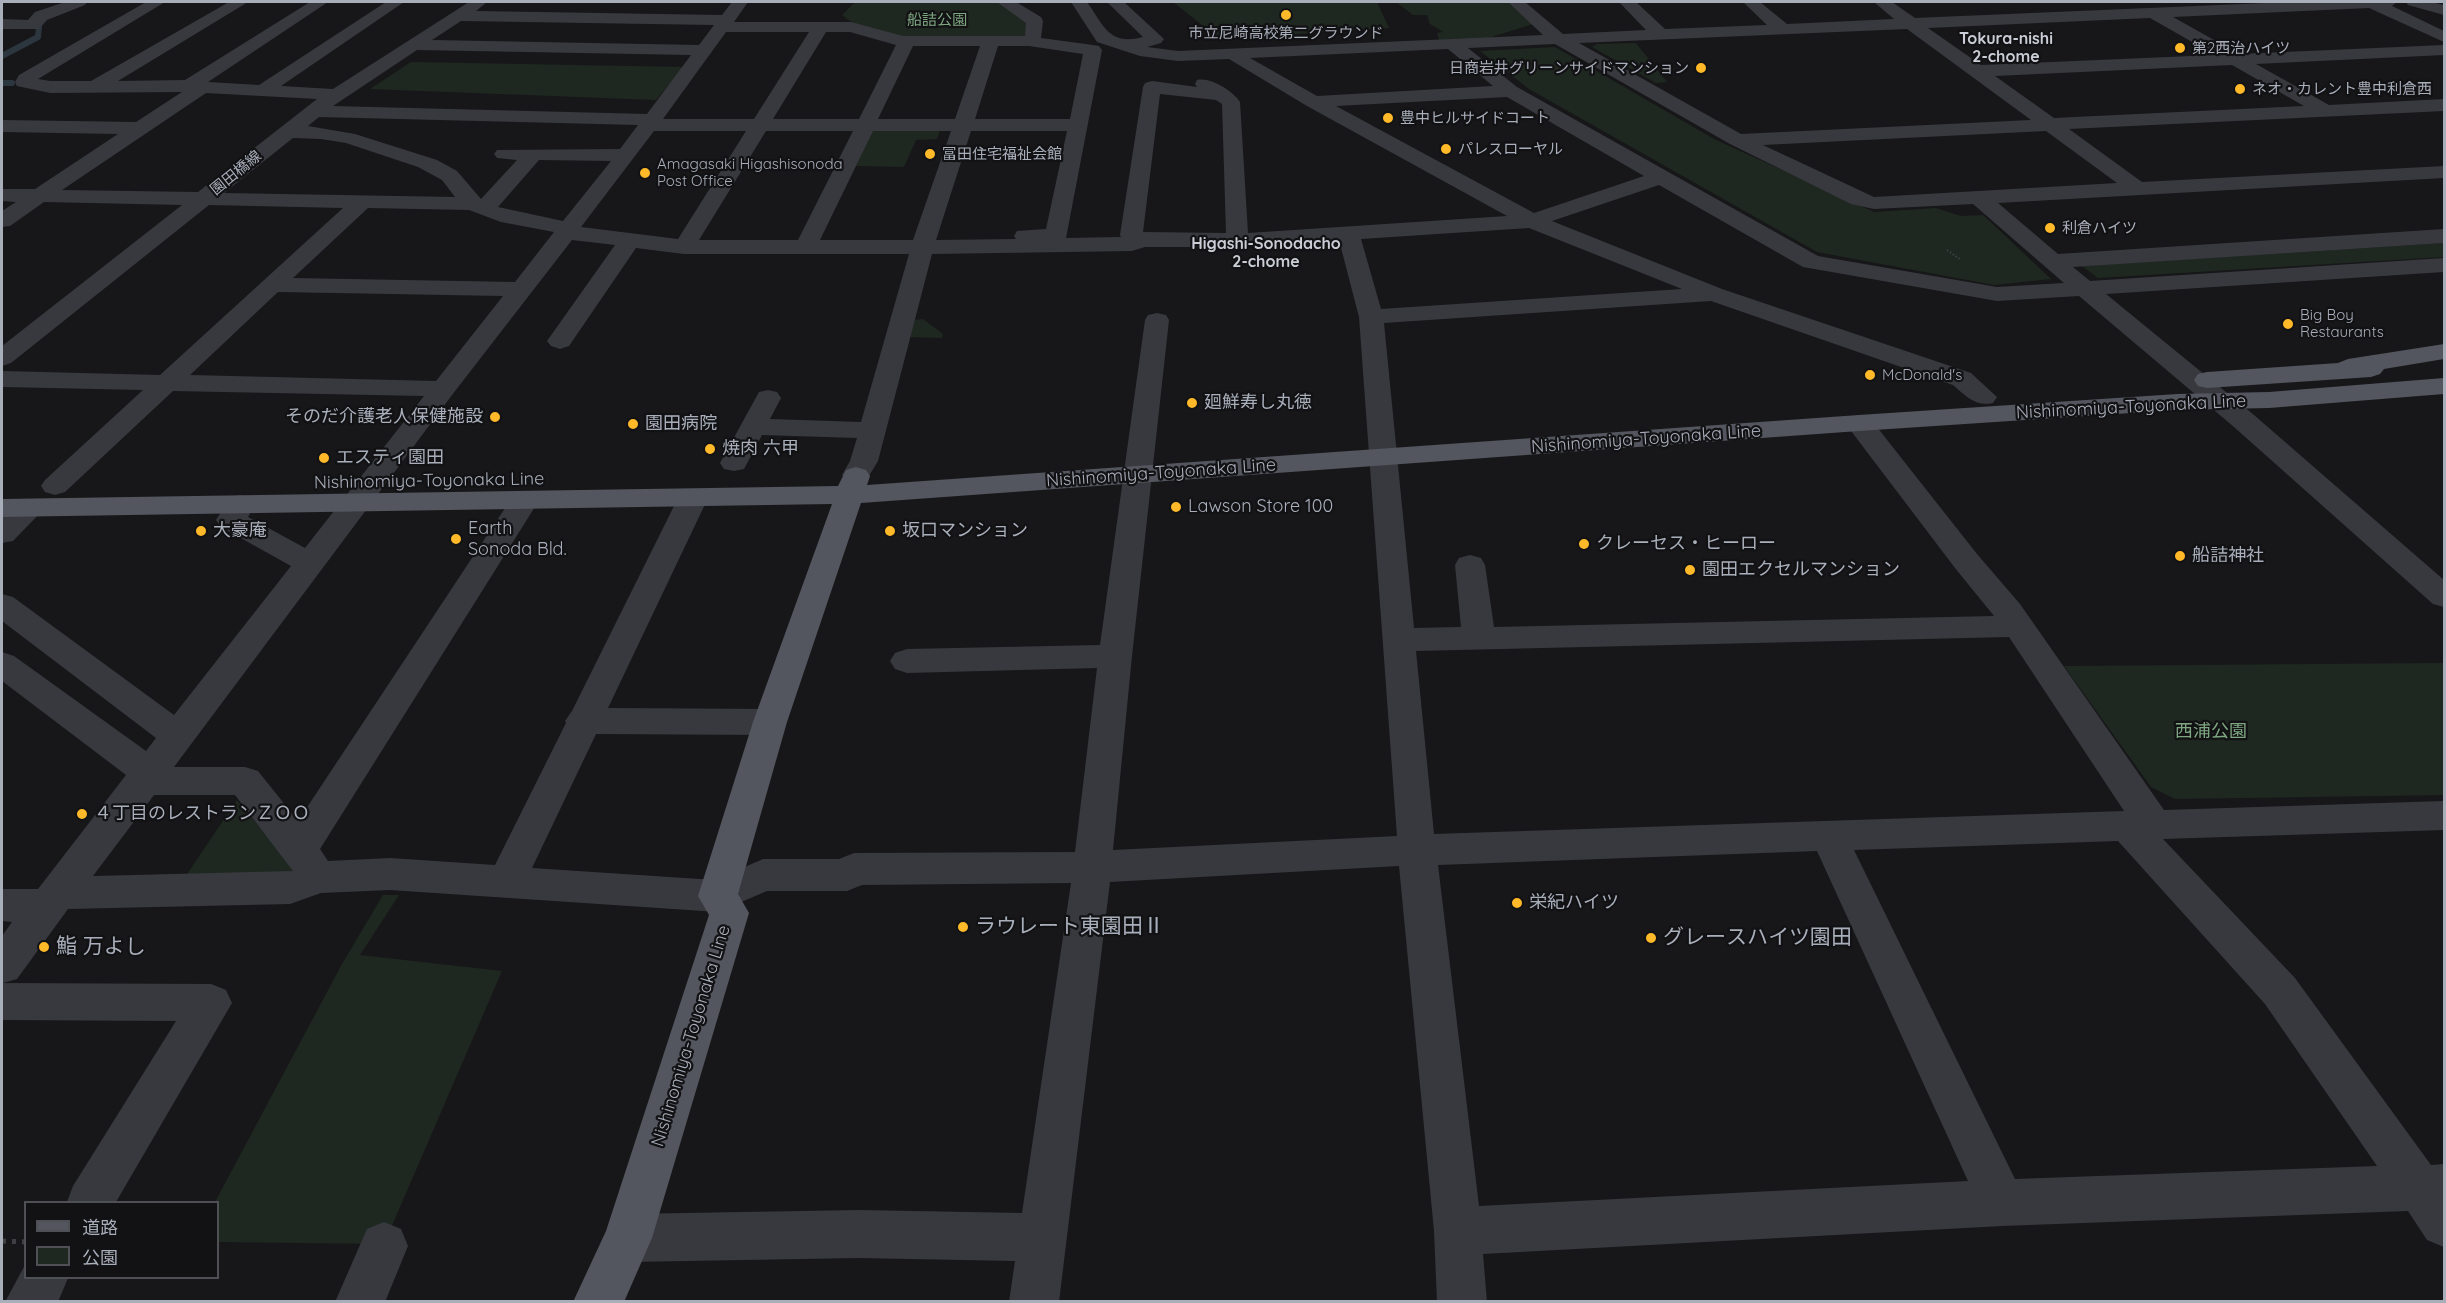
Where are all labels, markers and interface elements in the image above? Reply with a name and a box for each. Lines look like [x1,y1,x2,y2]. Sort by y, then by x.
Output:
marker: 市立尼崎高校第二グラウンド [1279,8,1293,22]
park label: 船詰公園 [907,11,967,29]
place label: 市立尼崎高校第二グラウンド [1189,24,1383,42]
district label: Tokura-nishi 2-chome [1959,29,2053,67]
place label: 第2西治ハイツ [2192,39,2290,57]
marker: 第2西治ハイツ [2173,41,2187,55]
place label: 日商岩井グリーンサイドマンション [1449,59,1689,77]
marker: 日商岩井グリーンサイドマンション [1694,61,1708,75]
place label: ネオ・カレント豊中利倉西 [2252,80,2432,98]
marker: ネオ・カレント豊中利倉西 [2233,82,2247,96]
place label: 豊中ヒルサイドコート [1400,109,1550,127]
marker: 豊中ヒルサイドコート [1381,111,1395,125]
place label: パレスローヤル [1458,140,1563,158]
marker: パレスローヤル [1439,142,1453,156]
place label: 冨田住宅福祉会館 [942,145,1062,163]
street label: 園田橋線 [207,147,265,199]
marker: 冨田住宅福祉会館 [923,147,937,161]
place label: Amagasaki Higashisonoda Post Office [657,155,843,190]
marker: Amagasaki Higashisonoda Post Office [638,166,652,180]
place label: 利倉ハイツ [2062,219,2137,237]
marker: 利倉ハイツ [2043,221,2057,235]
district label: Higashi-Sonodacho 2-chome [1191,234,1341,272]
place label: Big Boy Restaurants [2300,306,2384,341]
marker: Big Boy Restaurants [2281,317,2295,331]
place label: McDonald's [1882,366,1962,384]
marker: McDonald's [1863,368,1877,382]
street label: Nishinomiya-Toyonaka Line [2015,390,2247,424]
place label: 廻鮮寿し丸徳 [1204,392,1312,414]
marker: 廻鮮寿し丸徳 [1185,396,1199,410]
place label: そのだ介護老人保健施設 [285,406,483,428]
marker: そのだ介護老人保健施設 [488,410,502,424]
place label: 園田病院 [645,413,717,435]
marker: 園田病院 [626,417,640,431]
street label: Nishinomiya-Toyonaka Line [1530,420,1762,458]
place label: 焼肉 六甲 [722,438,799,460]
marker: 焼肉 六甲 [703,442,717,456]
place label: エスティ園田 [336,447,444,469]
marker: エスティ園田 [317,451,331,465]
street label: Nishinomiya-Toyonaka Line [1045,454,1277,492]
street label: Nishinomiya-Toyonaka Line [314,468,544,494]
place label: Lawson Store 100 [1188,496,1333,518]
marker: Lawson Store 100 [1169,500,1183,514]
place label: Earth Sonoda Bld. [468,518,567,560]
place label: 大豪庵 [213,520,267,542]
place label: 坂口マンション [902,520,1028,542]
marker: 大豪庵 [194,524,208,538]
marker: 坂口マンション [883,524,897,538]
marker: Earth Sonoda Bld. [449,532,463,546]
place label: クレーセス・ヒーロー [1596,533,1776,555]
marker: クレーセス・ヒーロー [1577,537,1591,551]
place label: 船詰神社 [2192,545,2264,567]
marker: 船詰神社 [2173,549,2187,563]
place label: 園田エクセルマンション [1702,559,1900,581]
marker: 園田エクセルマンション [1683,563,1697,577]
park label: 西浦公園 [2175,721,2247,743]
place label: ４丁目のレストランＺＯＯ [94,803,310,825]
marker: ４丁目のレストランＺＯＯ [75,807,89,821]
place label: 栄紀ハイツ [1529,892,1619,914]
marker: 栄紀ハイツ [1510,896,1524,910]
place label: ラウレート東園田Ⅱ [975,914,1164,940]
marker: ラウレート東園田Ⅱ [956,920,970,934]
street label: Nishinomiya-Toyonaka Line [647,923,735,1149]
place label: グレースハイツ園田 [1663,925,1852,951]
marker: グレースハイツ園田 [1644,931,1658,945]
place label: 鮨 万よし [56,934,146,960]
marker: 鮨 万よし [37,940,51,954]
legend [24,1201,219,1279]
text: 道路 [82,1216,118,1239]
text: 公園 [82,1246,118,1269]

